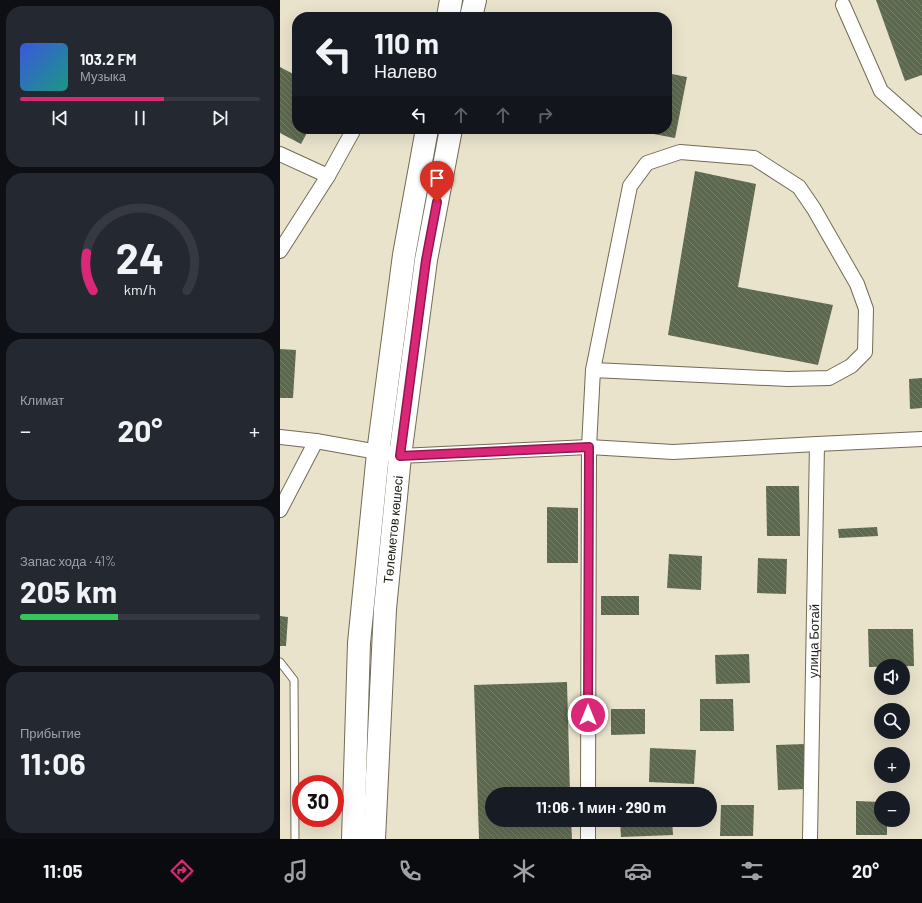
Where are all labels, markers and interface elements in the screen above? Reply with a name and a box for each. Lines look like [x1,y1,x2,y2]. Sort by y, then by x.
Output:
text: 110 m [374,26,439,60]
icon: left [308,28,360,80]
text: 103.2 FM [80,50,137,68]
text: Налево [374,60,437,82]
text: Музыка [80,68,126,84]
icon: left [408,104,430,126]
icon: ahead [450,104,472,126]
icon: ahead [492,104,514,126]
icon: right [534,104,556,126]
icon: previous [49,107,71,129]
icon: pause [129,107,151,129]
icon: next [209,107,231,129]
pin [420,161,454,202]
icon: arrive [426,167,448,189]
text: 24 [116,232,164,282]
text: km/h [124,280,156,297]
text: Климат [20,392,64,408]
text: 20° [117,412,163,448]
text: − [20,417,31,443]
text: + [249,417,260,443]
street label: Төлеметов көшесі [380,475,406,584]
text: Запас хода · 41% [20,553,116,569]
text: 205 km [20,573,117,609]
street label: улица Ботай [805,604,822,678]
map controls [874,659,910,827]
button: sound [874,659,910,695]
position arrow [567,694,609,736]
button: search [874,703,910,739]
text: Прибытие [20,725,81,741]
text: 11:06 [20,745,86,781]
button: + [874,747,910,783]
speed limit sign: 30 [292,775,344,827]
button: − [874,791,910,827]
text: 11:06 · 1 мин · 290 m [536,798,666,816]
icon: directions [168,857,196,885]
icon: music [282,857,310,885]
icon: phone [396,857,424,885]
icon: climate [510,857,538,885]
icon: car [624,857,652,885]
icon: filters [738,857,766,885]
text: 11:05 [43,860,82,882]
text: 20° [852,860,879,882]

